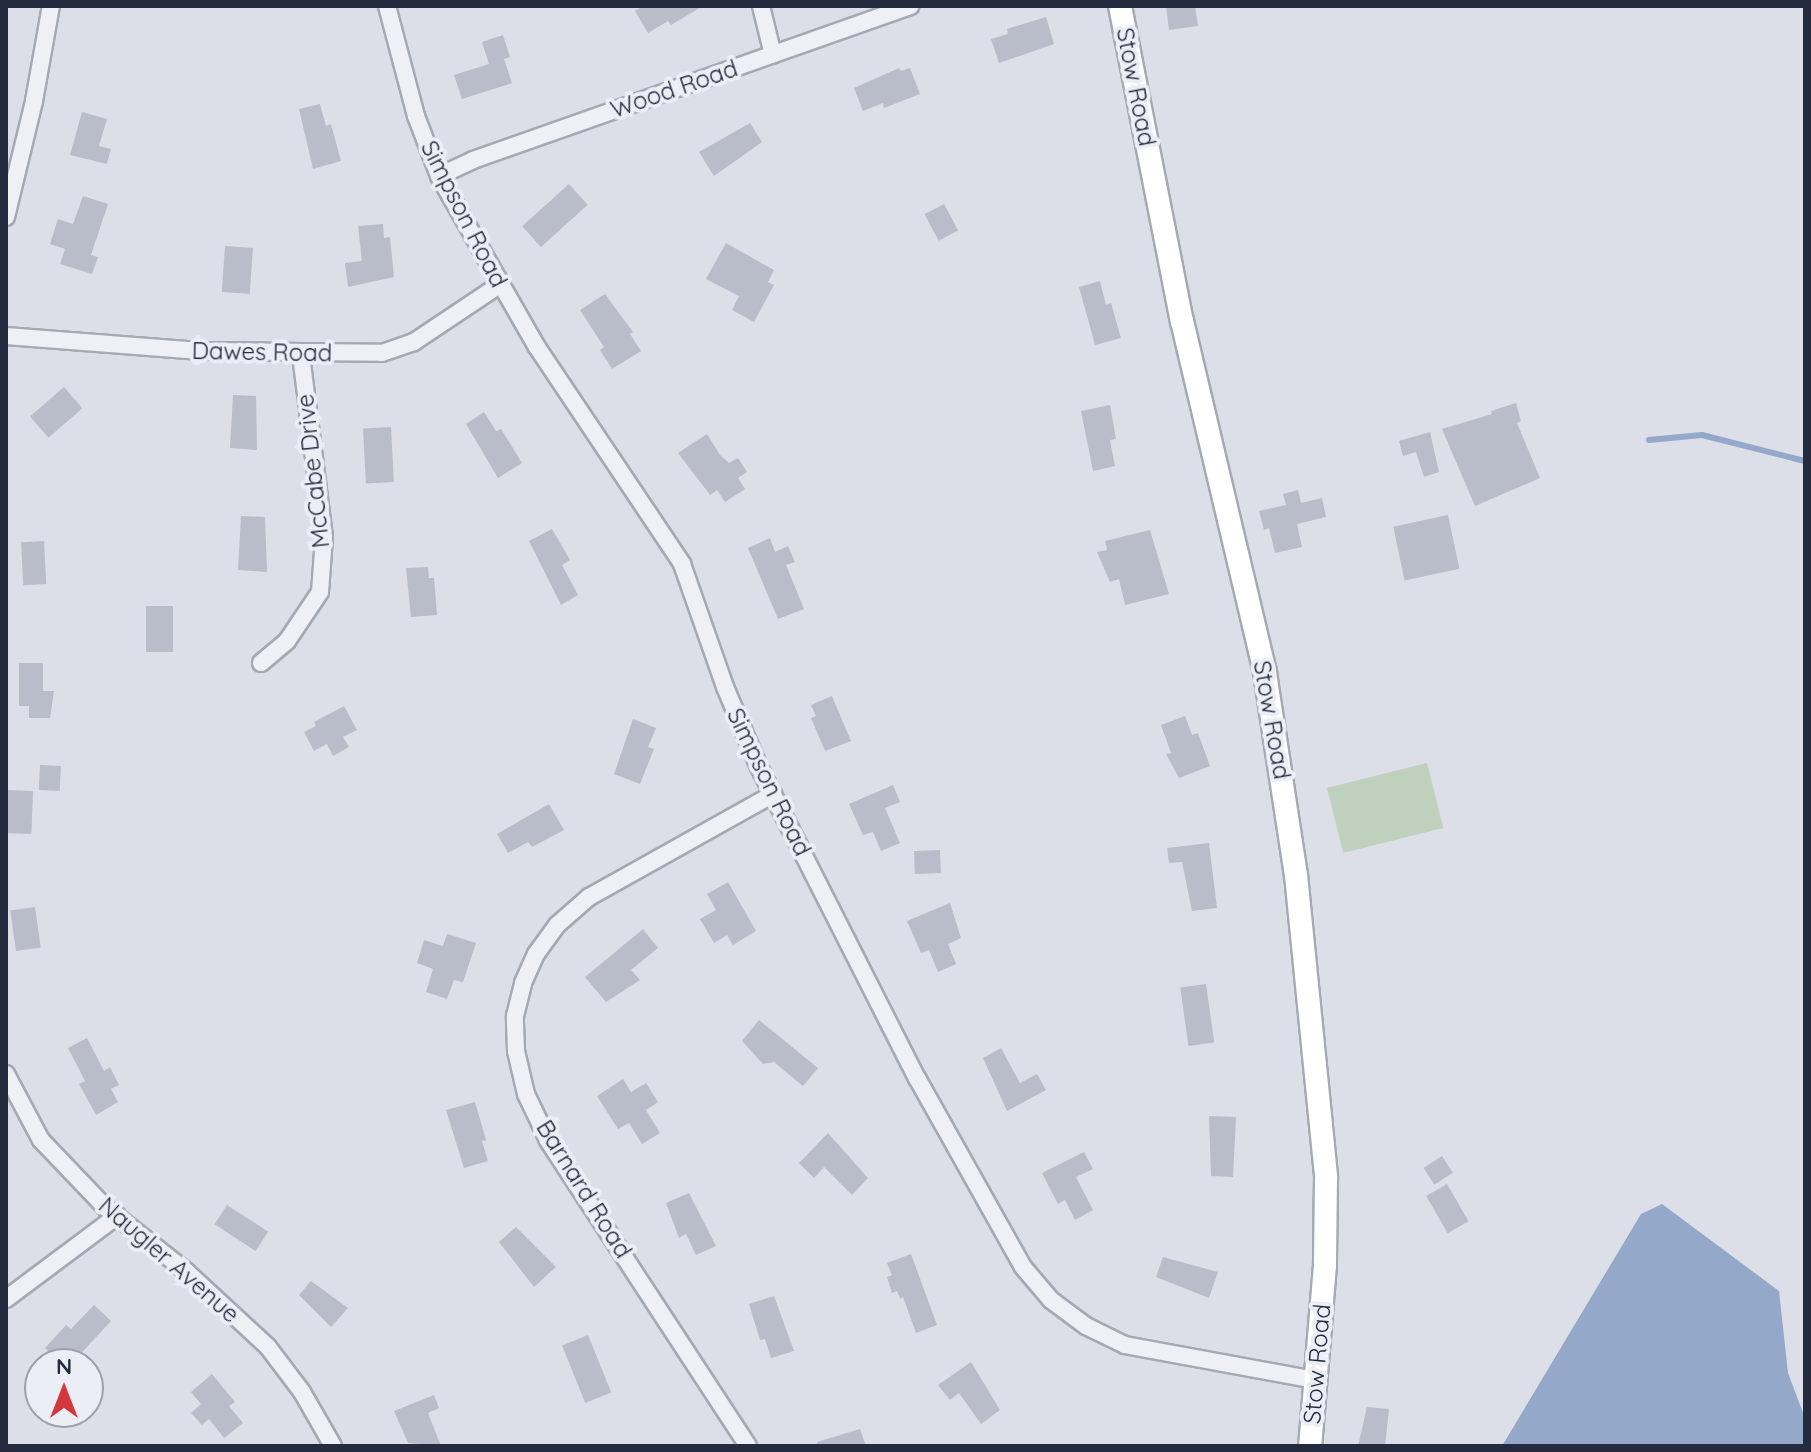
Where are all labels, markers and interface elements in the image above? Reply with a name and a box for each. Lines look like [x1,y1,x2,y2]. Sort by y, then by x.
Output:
street label: Stow Road [1110,25,1162,149]
street label: Wood Road [607,54,741,124]
street label: Simpson Road [415,136,513,292]
street label: Dawes Road [191,336,333,368]
street label: McCabe Drive [291,392,335,550]
street label: Stow Road [1247,658,1297,782]
street label: Simpson Road [721,703,817,861]
street label: Barnard Road [530,1115,638,1263]
street label: Naugler Avenue [93,1191,245,1329]
street label: Stow Road [1297,1303,1337,1425]
north arrow [24,1348,104,1428]
text: N [56,1352,72,1380]

